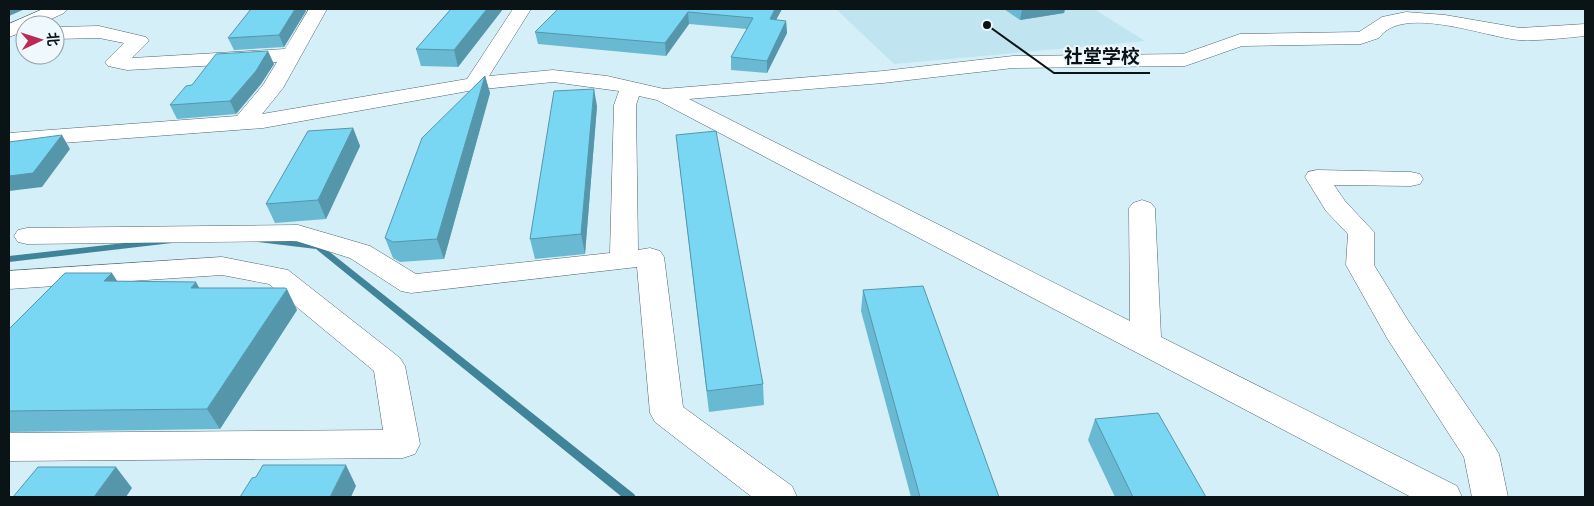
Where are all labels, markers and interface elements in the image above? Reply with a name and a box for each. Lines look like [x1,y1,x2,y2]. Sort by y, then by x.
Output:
north arrow [15,15,65,65]
text: 北 [43,31,63,47]
callout: 社堂学校 [1054,39,1150,73]
text: 社堂学校 [1064,43,1140,70]

